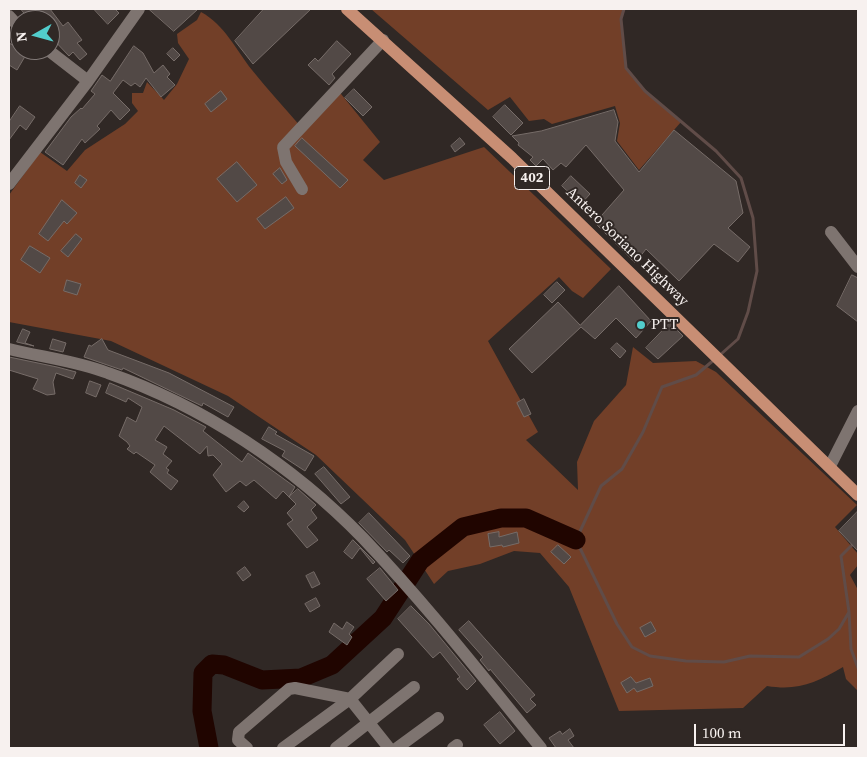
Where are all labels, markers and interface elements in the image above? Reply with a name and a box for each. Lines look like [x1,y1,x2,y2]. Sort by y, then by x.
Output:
north arrow [10,10,60,60]
text: N [11,30,32,43]
road number: 402 [514,167,550,190]
street label: Antero Soriano Highway [562,184,692,310]
place label: PTT [651,316,678,334]
marker: PTT [635,319,647,331]
scale bar [697,714,848,746]
text: 100 m [702,722,742,743]

